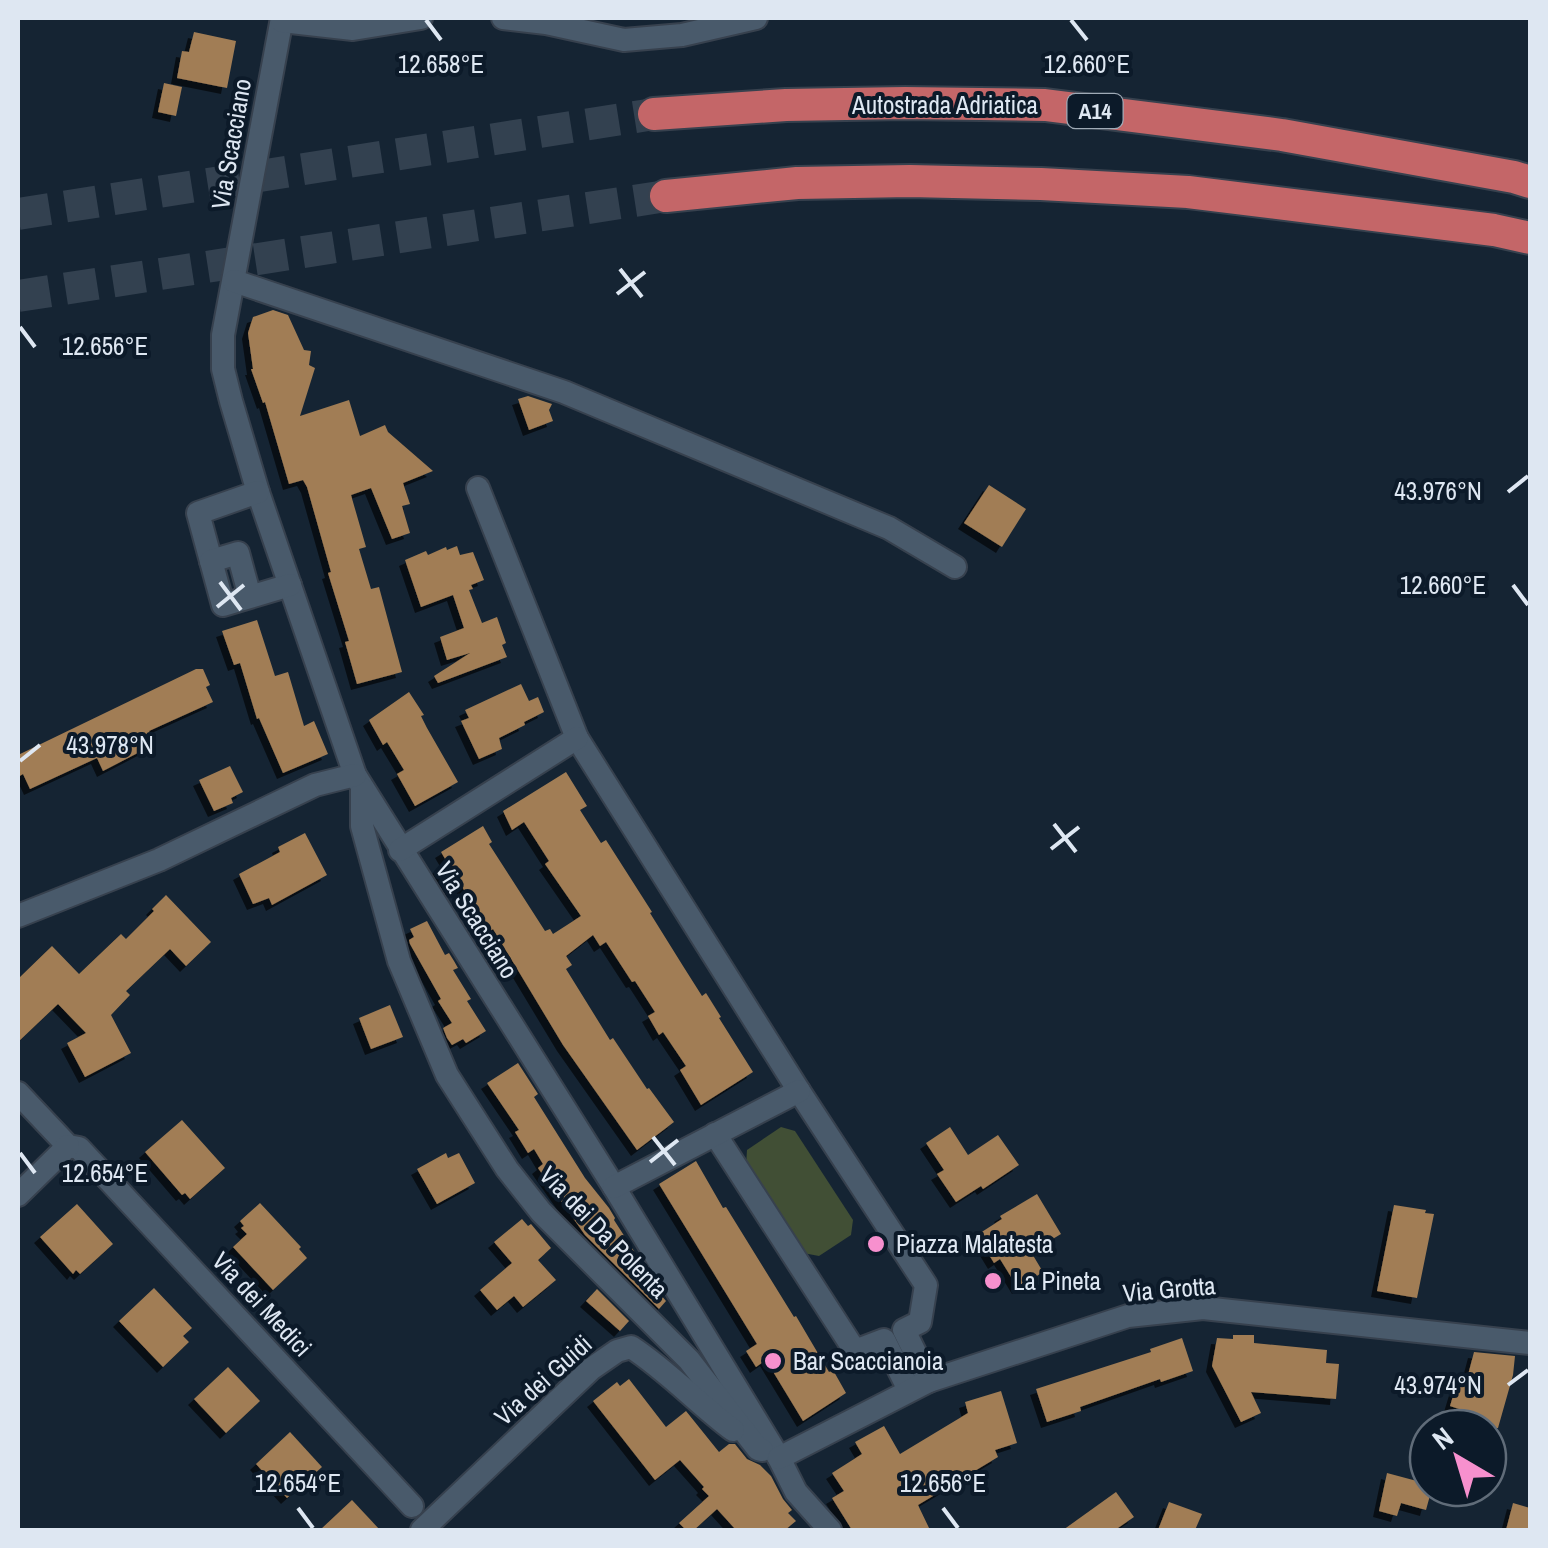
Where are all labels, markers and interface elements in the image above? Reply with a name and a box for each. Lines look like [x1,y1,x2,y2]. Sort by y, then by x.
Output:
text: 12.658°E [398,47,484,81]
text: 12.660°E [1044,47,1130,81]
street label: Via Scacciano [203,76,259,212]
street label: Autostrada Adriatica [851,88,1038,122]
road number: A14 [1068,94,1122,128]
text: 12.656°E [62,329,148,363]
text: 43.976°N [1394,474,1482,508]
text: 12.660°E [1400,568,1486,602]
text: 43.978°N [66,728,154,762]
street label: Via Scacciano [428,855,526,985]
text: 12.654°E [62,1156,148,1190]
street label: Via dei Da Polenta [532,1158,676,1306]
place label: Piazza Malatesta [896,1227,1054,1261]
marker: Piazza Malatesta [865,1233,887,1255]
street label: Via dei Medici [205,1244,319,1364]
place label: La Pineta [1013,1264,1101,1298]
street label: Via Grotta [1121,1268,1217,1310]
marker: La Pineta [982,1270,1004,1292]
street label: Via dei Guidi [487,1327,599,1433]
place label: Bar Scaccianoia [793,1344,944,1378]
marker: Bar Scaccianoia [762,1350,784,1372]
text: 43.974°N [1394,1368,1482,1402]
north arrow [1408,1408,1508,1508]
text: N [1424,1418,1461,1458]
text: 12.654°E [255,1466,341,1500]
text: 12.656°E [900,1466,986,1500]

